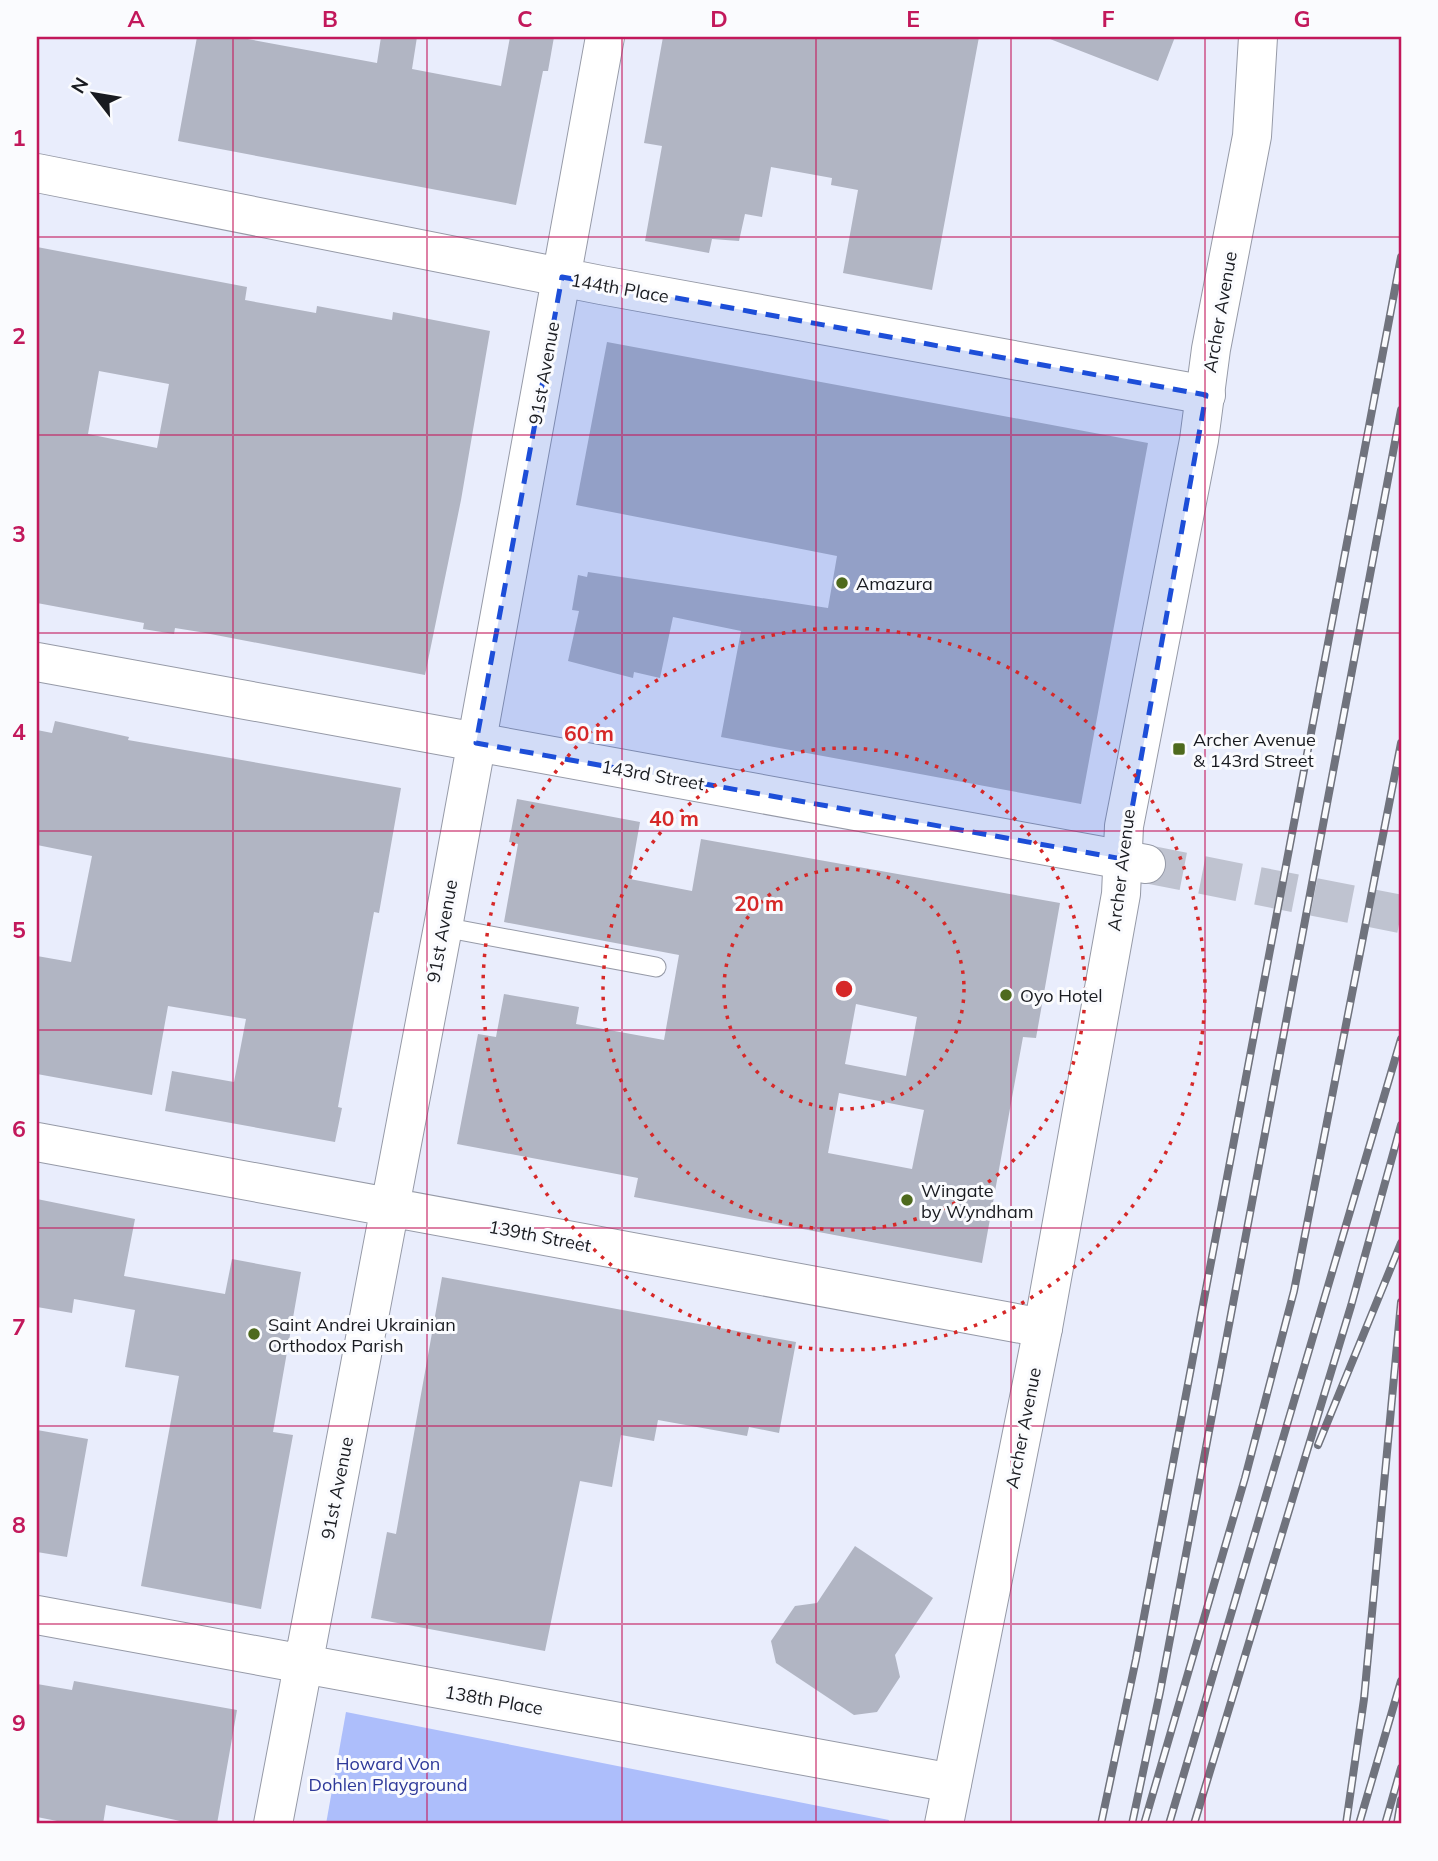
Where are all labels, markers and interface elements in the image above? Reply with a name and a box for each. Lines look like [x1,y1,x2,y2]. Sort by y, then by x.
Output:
text: A [127,4,145,33]
text: B [322,4,338,33]
text: C [517,4,533,33]
text: D [710,4,728,33]
text: E [906,4,920,33]
text: F [1101,4,1115,33]
text: G [1293,4,1311,33]
north arrow [60,60,130,130]
text: N [65,73,93,98]
text: 1 [12,123,26,152]
street label: Archer Avenue [1198,250,1242,374]
street label: 144th Place [569,268,671,308]
street label: 91st Avenue [524,320,564,426]
text: 2 [12,321,26,350]
text: 3 [12,519,26,548]
place label: Amazura [856,572,933,595]
marker: Amazura [834,575,850,591]
text: 4 [12,717,26,746]
text: 60 m [564,720,614,746]
place label: Archer Avenue & 143rd Street [1193,728,1316,772]
marker: Archer Avenue & 143rd Street [1171,741,1187,757]
street label: 143rd Street [600,755,706,795]
text: 40 m [649,805,699,831]
street label: Archer Avenue [1102,808,1140,932]
street label: 91st Avenue [422,878,462,984]
text: 20 m [734,890,784,916]
text: 5 [12,915,26,944]
centre of rings [832,977,856,1001]
place label: Oyo Hotel [1020,984,1103,1007]
marker: Oyo Hotel [998,987,1014,1003]
text: 6 [12,1114,26,1143]
place label: Wingate by Wyndham [921,1179,1034,1223]
marker: Wingate by Wyndham [899,1192,915,1208]
street label: 139th Street [487,1215,593,1257]
text: 7 [12,1312,26,1341]
place label: Saint Andrei Ukrainian Orthodox Parish [268,1313,456,1357]
marker: Saint Andrei Ukrainian Orthodox Parish [246,1326,262,1342]
street label: Archer Avenue [1000,1366,1046,1490]
street label: 91st Avenue [316,1435,358,1541]
text: 8 [12,1510,26,1539]
street label: 138th Place [443,1680,545,1720]
text: 9 [12,1708,26,1737]
park label: Howard Von Dohlen Playground [308,1752,468,1796]

